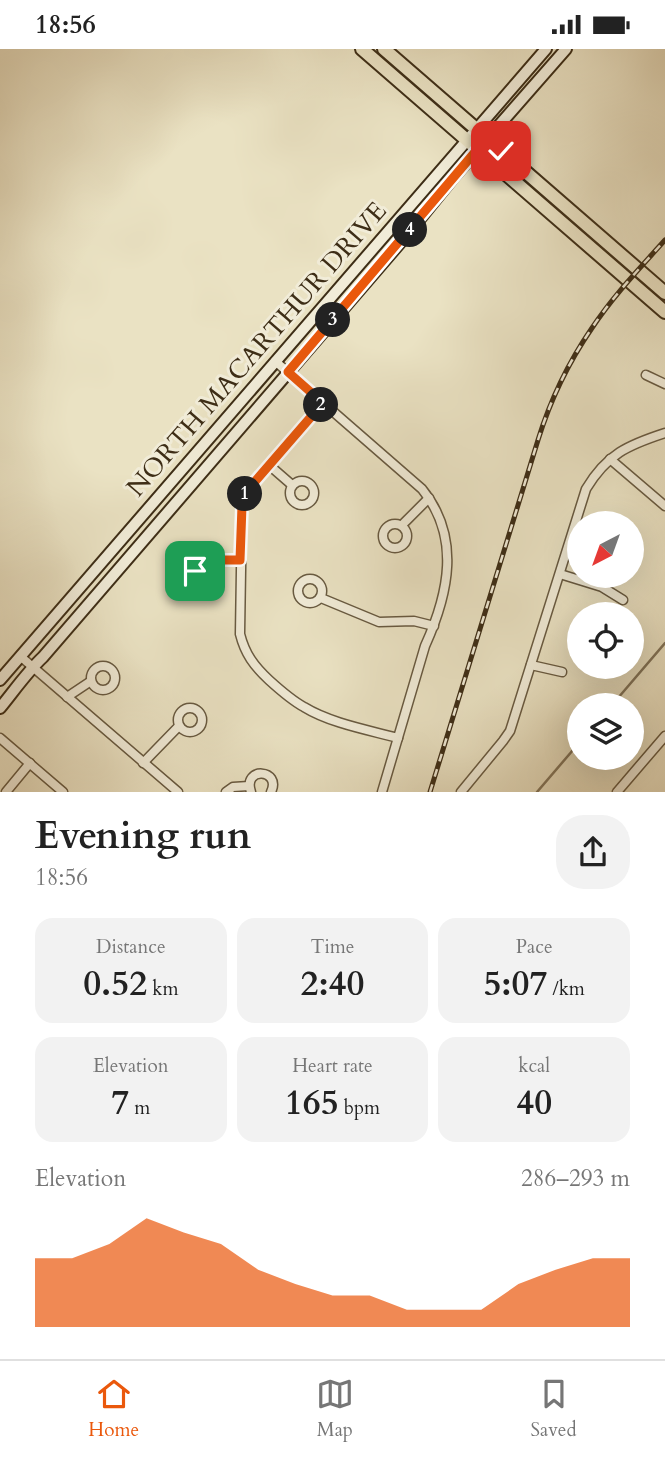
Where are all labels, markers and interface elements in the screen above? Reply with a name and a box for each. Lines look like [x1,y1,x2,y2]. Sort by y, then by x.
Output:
text: 18:56 [35,7,96,42]
pin [471,121,531,181]
icon: check [482,132,520,170]
street label: NORTH MACARTHUR DRIVE [119,194,394,504]
pin: 4 [392,213,428,247]
text: 4 [405,216,414,242]
pin: 3 [316,303,350,337]
text: 3 [328,306,337,332]
pin: 2 [304,387,338,423]
text: 2 [316,391,325,417]
pin: 1 [228,477,262,511]
text: 1 [240,480,249,506]
north arrow [567,511,644,588]
map controls [567,511,644,770]
pin [165,541,225,601]
icon: arrive [176,552,214,590]
button: locate [567,602,644,679]
button: layers [567,693,644,770]
text: Evening run [35,810,251,862]
button: share [556,815,630,889]
text: 18:56 [35,862,88,893]
text: Distance [96,934,166,960]
text: Time [311,934,354,960]
text: Pace [516,934,553,960]
text: 0.52 [83,960,147,1008]
text: 2:40 [301,960,364,1008]
text: 5:07 [483,960,547,1008]
text: km [147,976,178,1002]
text: /km [547,976,585,1002]
text: Elevation [93,1053,169,1079]
text: Heart rate [292,1053,373,1079]
text: kcal [518,1053,550,1079]
text: 7 [111,1079,129,1127]
text: 165 [285,1079,339,1127]
text: 40 [516,1079,552,1127]
text: m [129,1095,150,1121]
text: bpm [339,1095,380,1121]
text: Elevation [35,1163,126,1194]
text: 286–293 m [521,1163,630,1194]
tab: Home [88,1375,139,1443]
tab: Map [316,1375,354,1443]
tab: Saved [531,1375,577,1443]

